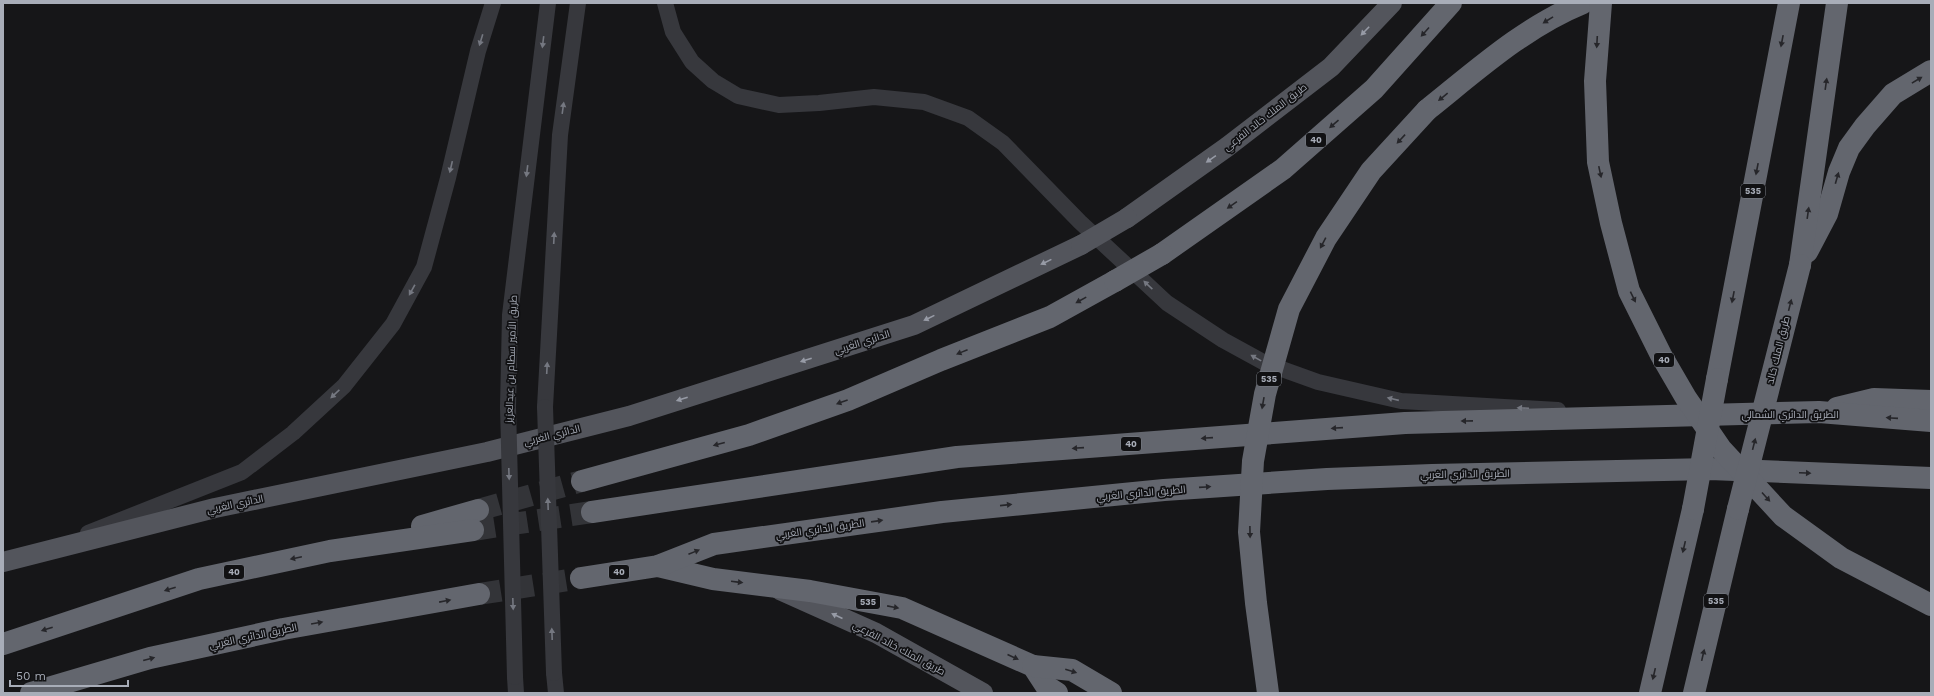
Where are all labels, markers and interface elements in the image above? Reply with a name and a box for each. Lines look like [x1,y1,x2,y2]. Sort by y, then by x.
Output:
one-way arrow [1542,17,1554,24]
one-way arrow [1360,26,1370,36]
one-way arrow [1421,27,1430,37]
one-way arrow [478,35,484,47]
one-way arrow [1779,35,1785,47]
one-way arrow [540,36,546,48]
one-way arrow [1594,36,1601,48]
one-way arrow [1911,76,1923,83]
one-way arrow [1823,78,1829,90]
street label: طريق الملك خالد الفرعي [1221,81,1310,155]
one-way arrow [1438,92,1449,101]
one-way arrow [560,102,566,114]
one-way arrow [1329,120,1339,129]
road number: 40 [1306,133,1326,147]
one-way arrow [1396,134,1405,144]
one-way arrow [1206,154,1216,162]
one-way arrow [447,160,453,173]
one-way arrow [1754,163,1760,175]
one-way arrow [524,165,531,177]
one-way arrow [1597,165,1603,178]
one-way arrow [1834,172,1840,184]
road number: 535 [1741,184,1765,198]
one-way arrow [1227,201,1237,209]
one-way arrow [1805,206,1811,219]
one-way arrow [551,232,558,244]
one-way arrow [1320,237,1327,249]
one-way arrow [1040,259,1051,265]
one-way arrow [1143,281,1153,290]
one-way arrow [408,284,415,296]
one-way arrow [1630,291,1636,303]
one-way arrow [1730,291,1736,303]
street label: طريق الأمير سطام بن عبدالعزيز [503,295,521,424]
one-way arrow [1075,297,1087,304]
one-way arrow [1787,299,1793,311]
one-way arrow [923,315,934,321]
street label: طريق الملك خالد [1764,315,1793,385]
street label: الدائري الغربي [833,328,892,358]
one-way arrow [956,350,968,356]
road number: 40 [1654,353,1674,367]
one-way arrow [1250,354,1262,361]
one-way arrow [799,357,811,363]
one-way arrow [544,362,551,374]
road number: 535 [1257,372,1281,386]
one-way arrow [330,389,340,399]
one-way arrow [675,396,687,402]
one-way arrow [1387,396,1399,402]
one-way arrow [1260,397,1266,409]
one-way arrow [836,400,848,406]
one-way arrow [1517,404,1529,411]
street label: الطريق الدائري الشمالي [1741,409,1839,422]
one-way arrow [1886,415,1898,422]
one-way arrow [1460,418,1473,424]
street label: الدائري الغربي [523,423,582,449]
one-way arrow [1331,424,1343,431]
one-way arrow [1201,434,1213,441]
road number: 40 [1121,437,1141,451]
one-way arrow [1752,438,1758,450]
one-way arrow [713,441,725,447]
one-way arrow [1072,445,1084,451]
one-way arrow [506,468,513,480]
street label: الطريق الدائري الغربي [1420,468,1510,482]
one-way arrow [1799,469,1811,476]
street label: الطريق الدائري الغربي [1096,484,1186,504]
one-way arrow [1199,484,1211,491]
street label: الدائري الغربي [206,493,265,517]
one-way arrow [1761,493,1770,502]
one-way arrow [545,498,552,510]
one-way arrow [1000,502,1012,509]
street label: الطريق الدائري الغربي [775,517,865,543]
one-way arrow [871,518,883,524]
one-way arrow [1247,526,1253,539]
one-way arrow [1681,542,1687,554]
one-way arrow [689,549,701,555]
one-way arrow [290,556,303,562]
road number: 40 [224,565,244,579]
road number: 40 [609,565,629,579]
one-way arrow [731,579,743,585]
one-way arrow [164,586,176,592]
road number: 535 [1704,594,1728,608]
road number: 535 [856,595,880,609]
one-way arrow [439,597,451,603]
one-way arrow [510,598,516,611]
one-way arrow [887,604,899,610]
one-way arrow [832,613,843,619]
street label: طريق الملك خالد الفرعي [850,619,947,679]
one-way arrow [311,620,323,626]
street label: الطريق الدائري الغربي [208,621,298,653]
one-way arrow [40,627,52,633]
one-way arrow [549,628,556,640]
one-way arrow [1701,649,1707,661]
one-way arrow [143,655,155,661]
one-way arrow [1007,655,1019,661]
scale bar [10,662,128,688]
one-way arrow [1066,668,1078,674]
one-way arrow [1651,668,1657,680]
text: 50 m [16,669,46,683]

